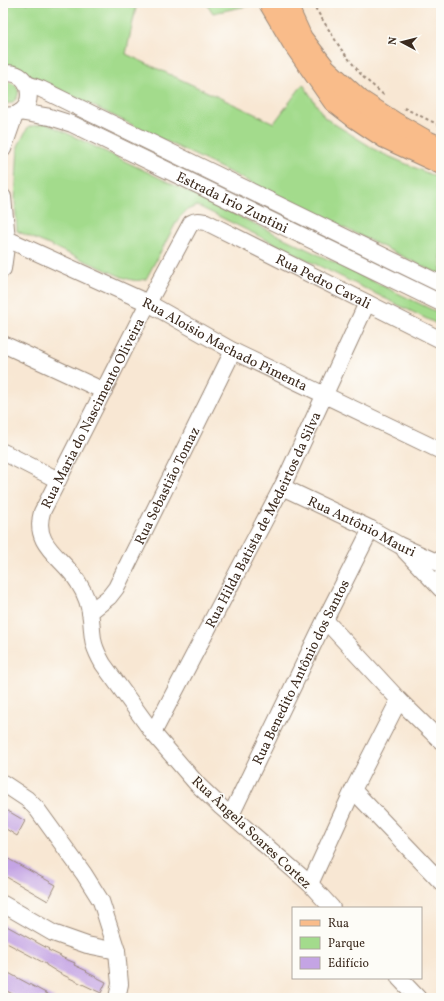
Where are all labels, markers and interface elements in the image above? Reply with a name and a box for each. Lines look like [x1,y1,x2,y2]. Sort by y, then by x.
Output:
north arrow [382,22,422,62]
text: N [386,36,401,46]
street label: Estrada Irio Zuntini [173,168,291,238]
street label: Rua Pedro Cavali [272,250,374,314]
street label: Rua Aloísio Machado Pimenta [139,294,310,396]
street label: Rua Maria do Nascimento Oliveira [37,315,150,512]
street label: Rua Hilda Batista de Medeirtos da Silva [202,409,326,632]
street label: Rua Sebastião Tomaz [131,424,205,548]
street label: Rua Antônio Mauri [304,492,418,562]
street label: Rua Benedito Antônio dos Santos [249,577,355,768]
street label: Rua Ângela Soares Cortez [187,772,315,894]
legend [292,907,422,979]
text: Rua [328,916,349,932]
text: Parque [328,936,365,952]
text: Edifício [328,956,369,972]

